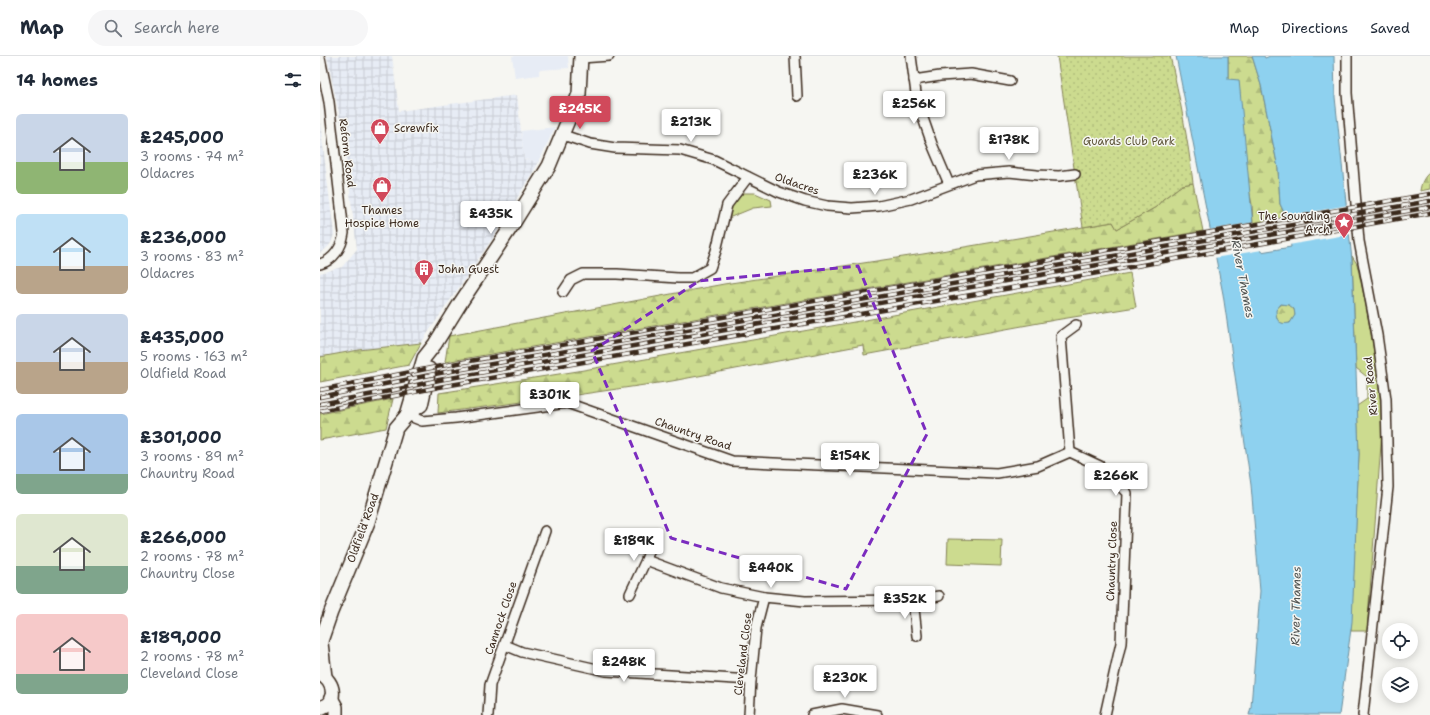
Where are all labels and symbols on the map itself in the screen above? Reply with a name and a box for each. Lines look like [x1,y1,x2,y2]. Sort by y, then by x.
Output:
pin: £256K [886,91,942,125]
pin: £245K [552,96,608,130]
pin: £213K [663,109,719,143]
shop icon: Screwfix [369,117,391,145]
street label: Reform Road [335,118,359,188]
place label: Screwfix [394,121,439,136]
pin: £178K [981,127,1037,161]
park label: Guards Club Park [1083,134,1175,149]
pin: £236K [847,162,903,196]
street label: Oldacres [773,169,821,199]
shop icon: Thames Hospice Home [371,175,393,203]
pin: £435K [463,201,519,235]
place label: Thames Hospice Home [345,203,419,231]
place label: The Sounding Arch [1258,209,1330,237]
place icon: The Sounding Arch [1333,211,1355,239]
water label: River Thames [1228,238,1258,320]
building icon: John Guest [413,258,435,286]
place label: John Guest [438,262,499,277]
street label: River Road [1360,356,1382,416]
pin: £301K [522,382,578,416]
street label: Chauntry Road [653,414,733,454]
pin: £154K [822,443,878,477]
pin: £266K [1088,463,1144,497]
street label: Oldfield Road [343,491,383,565]
street label: Chauntry Close [1103,521,1121,601]
pin: £189K [606,528,662,562]
pin: £440K [743,555,799,589]
water label: River Thames [1287,566,1305,646]
street label: Cannock Close [481,579,521,657]
pin: £352K [877,586,933,620]
street label: Cleveland Close [730,612,756,696]
pin: £248K [596,649,652,683]
pin: £230K [817,665,873,699]

